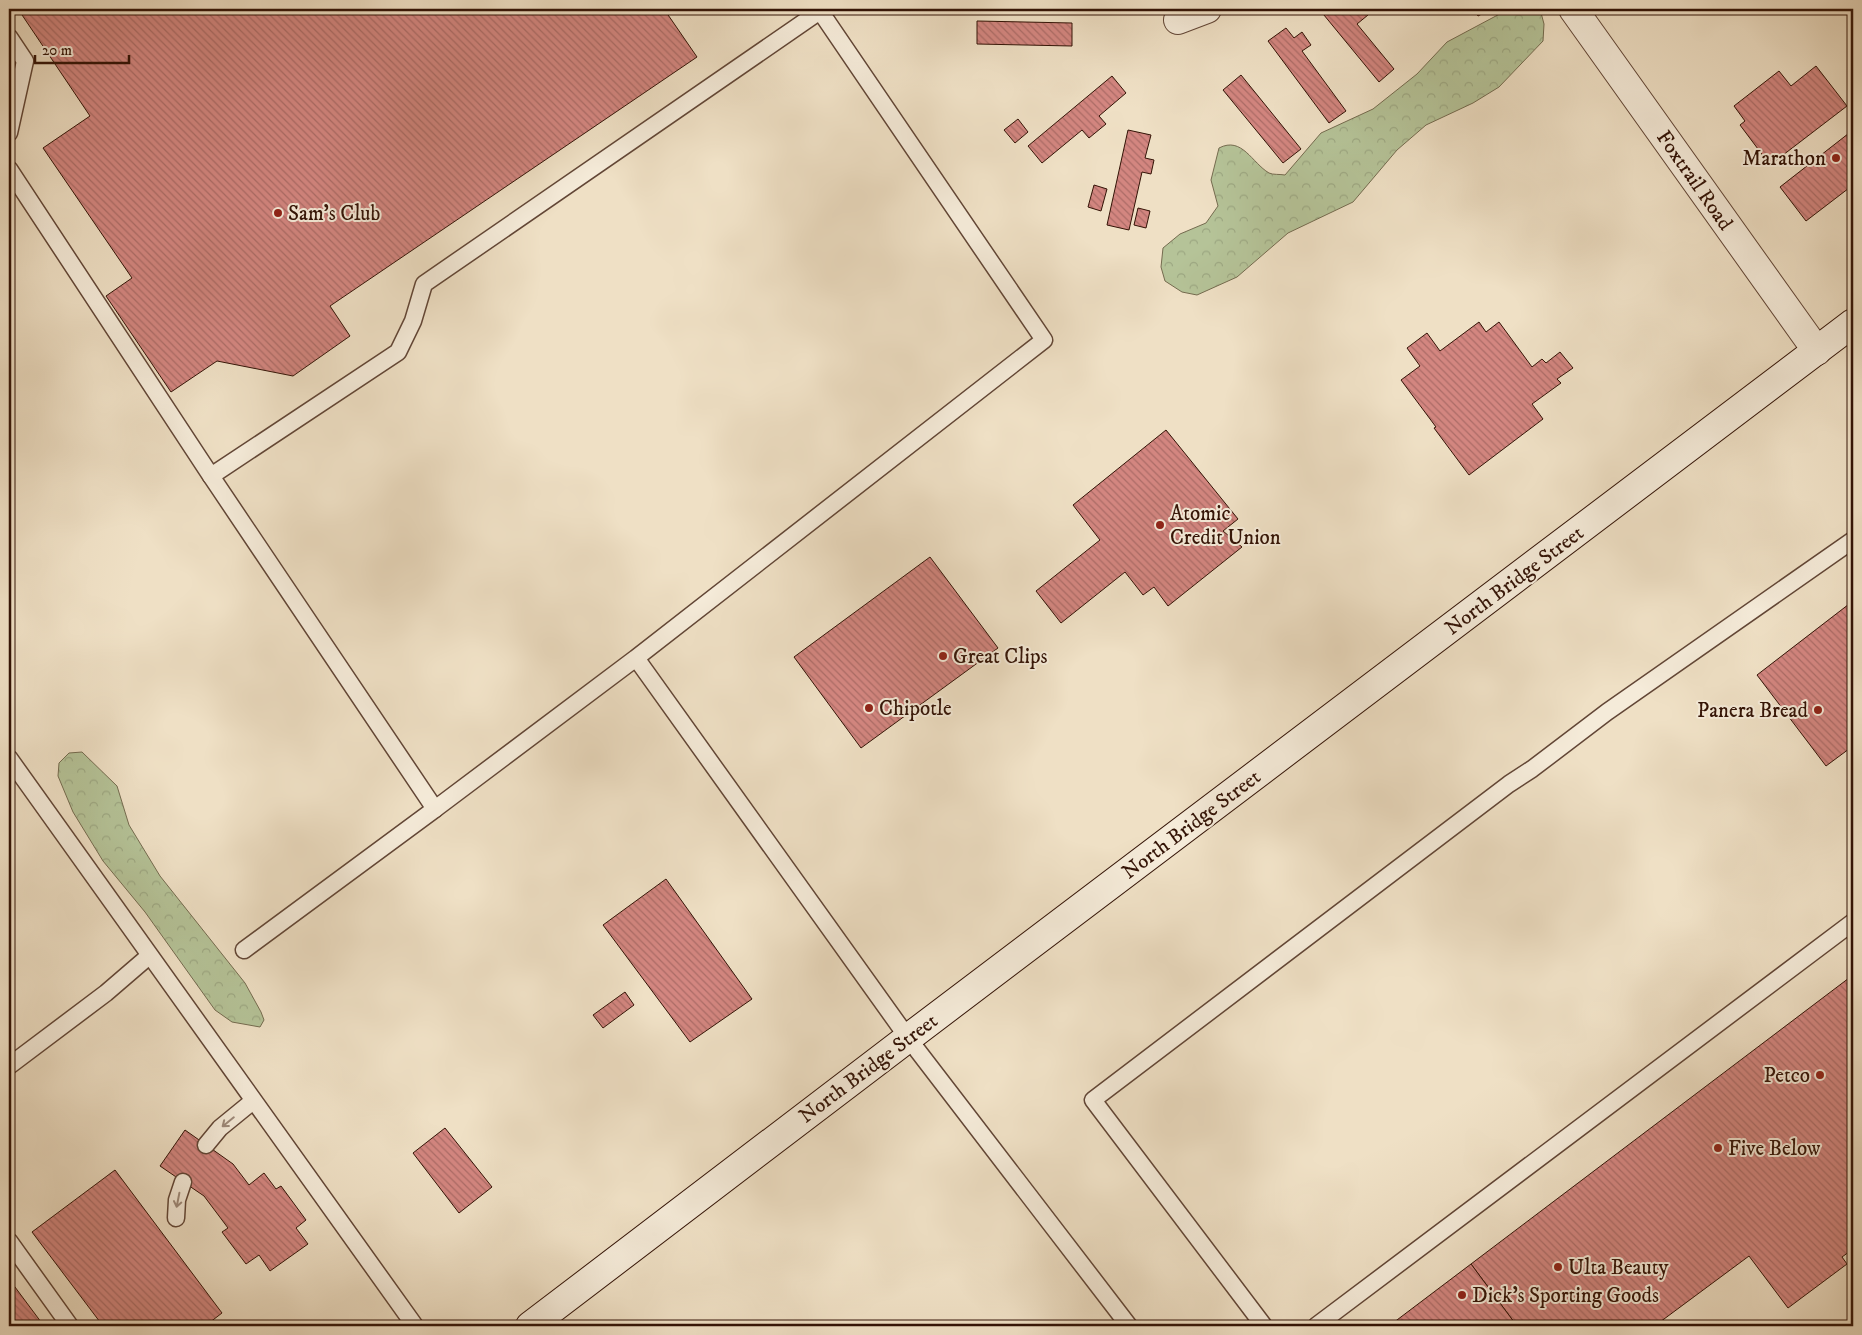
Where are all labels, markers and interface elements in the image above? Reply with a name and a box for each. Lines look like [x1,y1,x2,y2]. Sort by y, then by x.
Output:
scale bar [35,32,129,64]
text: 20 m [42,41,72,60]
street label: Foxtrail Road [1650,126,1738,236]
place label: Marathon [1742,146,1826,172]
marker: Marathon [1830,152,1842,164]
place label: Sam's Club [288,201,381,227]
marker: Sam's Club [272,207,284,219]
place label: Atomic Credit Union [1170,501,1281,551]
marker: Atomic Credit Union [1154,519,1166,531]
street label: North Bridge Street [1440,520,1589,641]
place label: Great Clips [953,644,1048,670]
marker: Great Clips [937,650,949,662]
place label: Chipotle [879,696,952,722]
place label: Panera Bread [1697,698,1809,724]
marker: Chipotle [863,702,875,714]
marker: Panera Bread [1812,704,1824,716]
street label: North Bridge Street [1117,764,1266,885]
street label: North Bridge Street [794,1008,943,1129]
place label: Petco [1763,1063,1810,1089]
marker: Petco [1814,1069,1826,1081]
one-way arrow [222,1116,235,1127]
place label: Five Below [1728,1136,1821,1162]
marker: Five Below [1712,1142,1724,1154]
one-way arrow [173,1191,183,1207]
place label: Ulta Beauty [1568,1255,1669,1281]
marker: Ulta Beauty [1552,1261,1564,1273]
place label: Dick's Sporting Goods [1472,1283,1659,1309]
marker: Dick's Sporting Goods [1456,1289,1468,1301]

